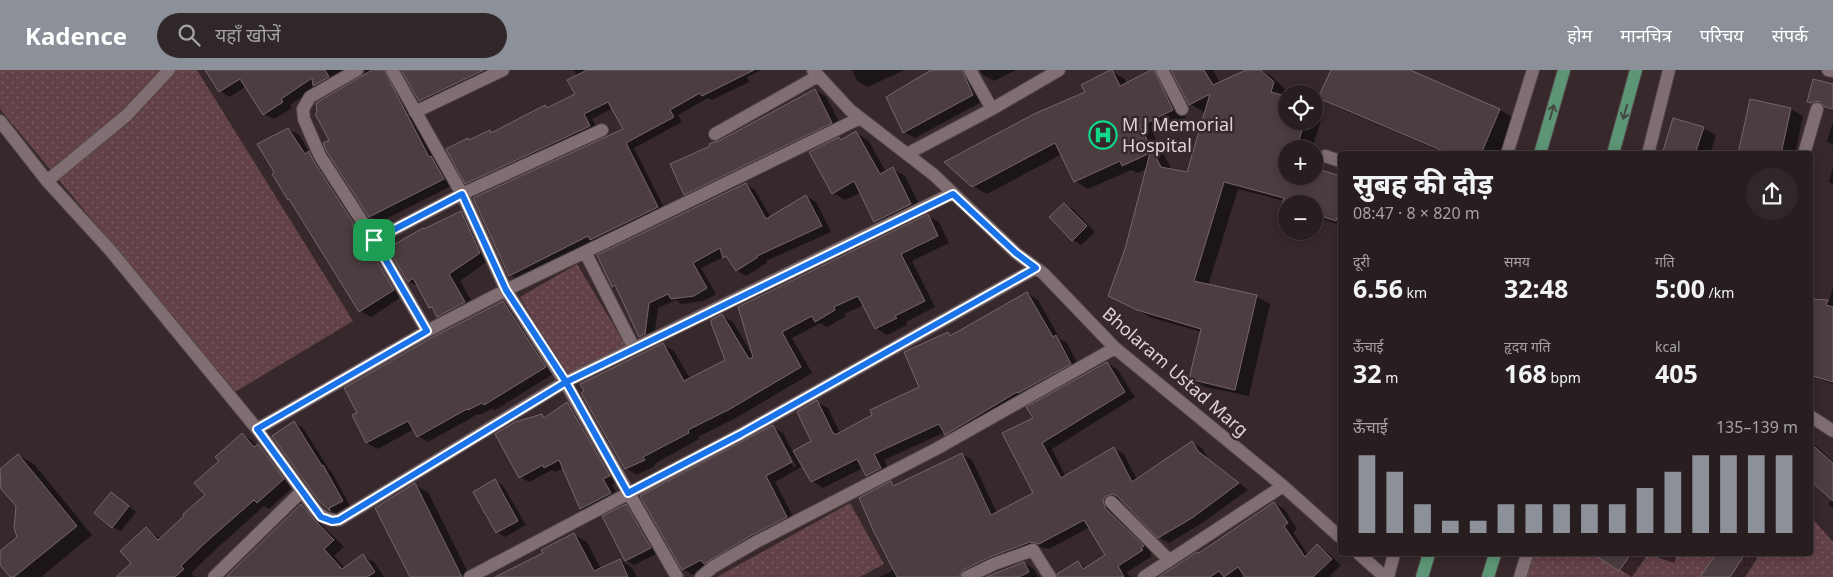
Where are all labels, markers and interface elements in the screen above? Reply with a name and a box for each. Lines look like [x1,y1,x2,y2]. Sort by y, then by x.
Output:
search box [157,13,507,58]
text: Kadence [25,19,127,52]
icon: search [175,21,203,49]
text: यहाँ खोजें [215,22,281,48]
text: होम [1567,23,1592,47]
text: मानचित्र [1620,23,1672,47]
text: परिचय [1700,23,1744,47]
text: संपर्क [1772,23,1808,47]
map controls [1278,85,1323,240]
button: locate [1278,85,1323,130]
one-way arrow [1619,103,1629,119]
one-way arrow [1547,104,1557,120]
place label: M J Memorial Hospital [1122,112,1234,157]
hospital icon: M J Memorial Hospital [1088,120,1118,150]
button: + [1278,140,1323,185]
text: सुबह की दौड़ [1353,164,1493,202]
button: share [1746,168,1798,220]
button: − [1278,195,1323,240]
text: 08:47 · 8 × 820 m [1353,202,1480,224]
pin [353,219,395,261]
icon: arrive [360,226,388,254]
text: दूरी [1353,252,1370,271]
text: समय [1504,252,1530,271]
text: गति [1655,252,1675,271]
text: 6.56 [1353,271,1403,305]
text: 32:48 [1504,271,1568,305]
text: 5:00 [1655,271,1705,305]
text: km [1403,283,1427,302]
text: /km [1705,283,1734,302]
street label: Bholaram Ustad Marg [1098,301,1254,441]
text: ऊँचाई [1353,337,1383,356]
text: हृदय गति [1504,337,1550,356]
text: kcal [1655,337,1681,356]
text: 32 [1353,356,1382,390]
text: 168 [1504,356,1547,390]
text: 405 [1655,356,1698,390]
text: m [1382,368,1398,387]
text: bpm [1547,368,1581,387]
text: ऊँचाई [1353,416,1388,438]
text: 135–139 m [1716,416,1798,438]

